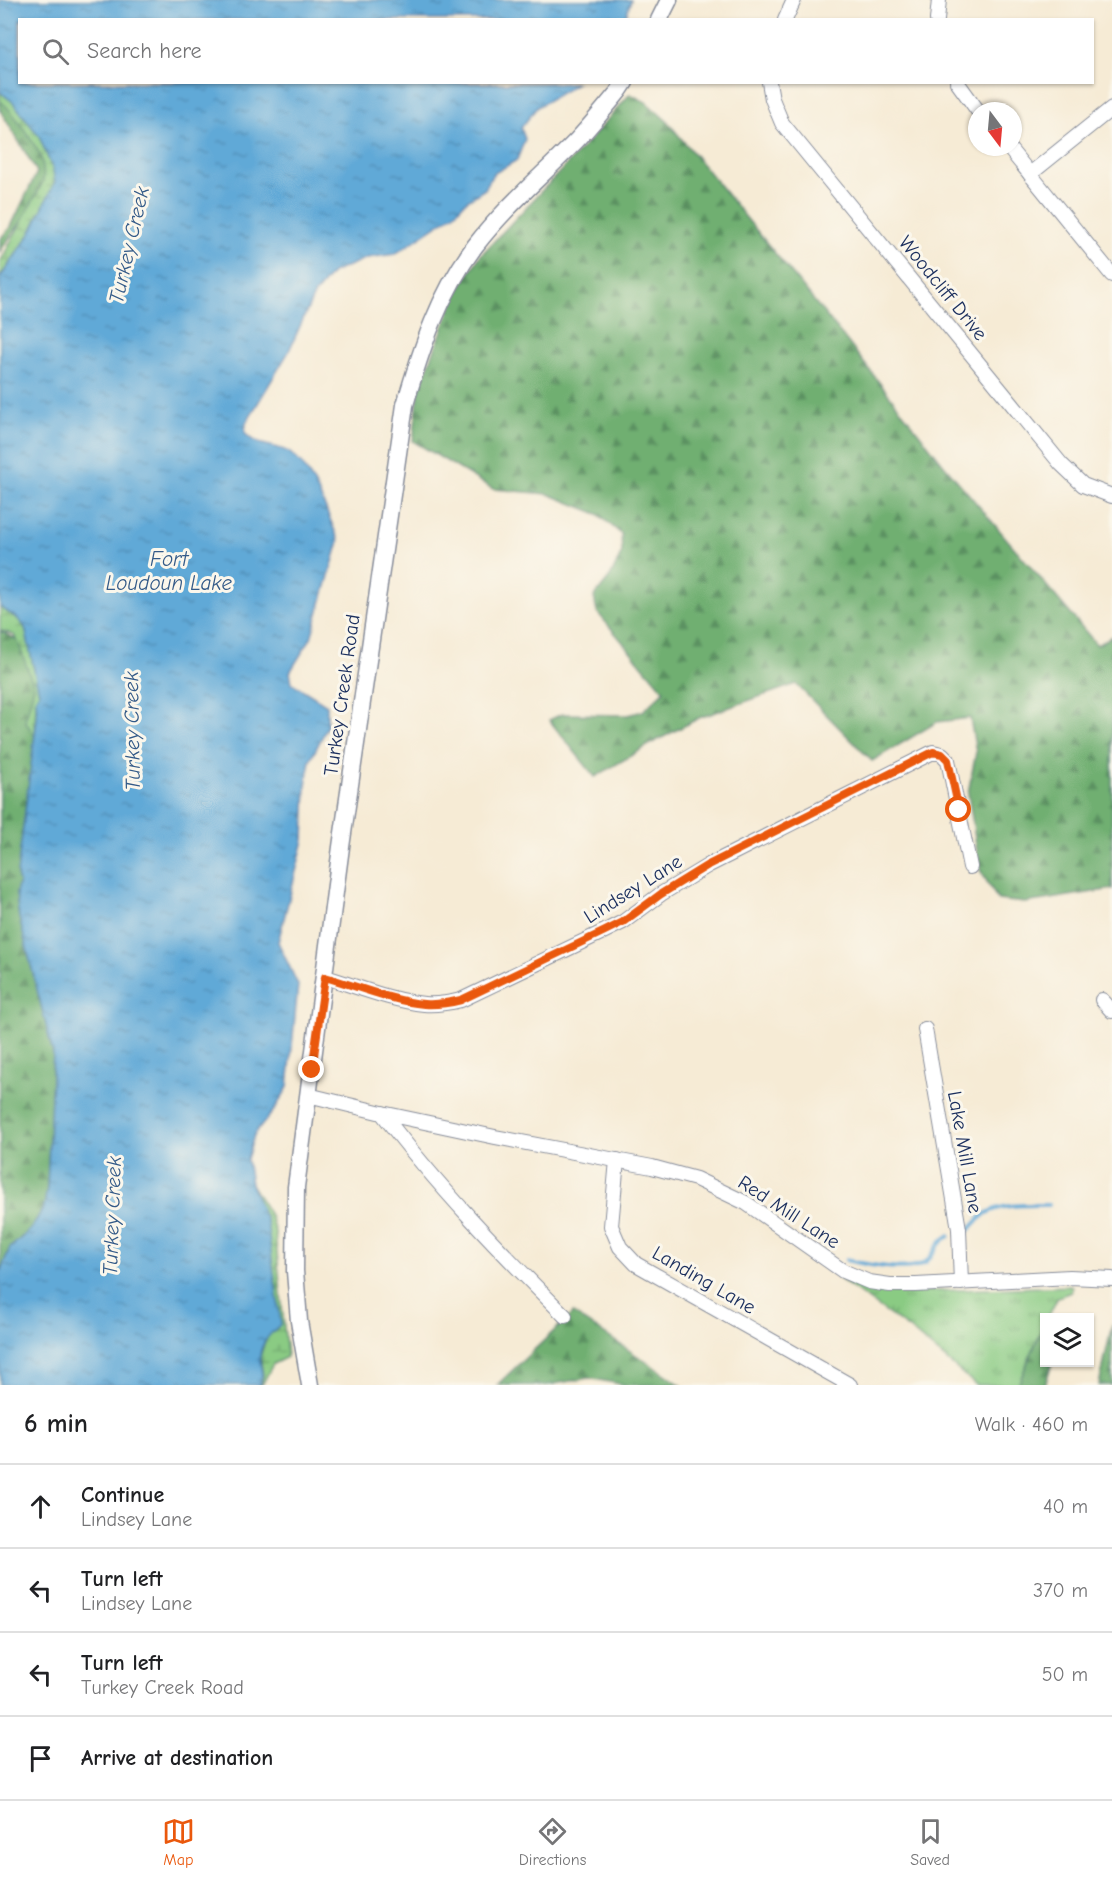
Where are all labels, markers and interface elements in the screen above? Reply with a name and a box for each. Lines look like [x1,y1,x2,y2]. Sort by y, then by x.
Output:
search box [18,18,1094,84]
icon: search [39,35,72,68]
text: Search here [87,38,202,64]
north arrow [968,102,1022,156]
water label: Turkey Creek [104,183,154,306]
street label: Woodcliff Drive [894,231,992,345]
water label: Fort Loudoun Lake [106,547,233,595]
street label: Turkey Creek Road [319,613,365,777]
water label: Turkey Creek [119,670,145,791]
route start [945,796,971,822]
street label: Lindsey Lane [580,850,686,928]
route end [298,1056,324,1082]
street label: Lake Mill Lane [943,1089,987,1215]
water label: Turkey Creek [98,1155,126,1276]
street label: Red Mill Lane [734,1171,844,1253]
street label: Landing Lane [648,1241,760,1319]
map controls [1040,1313,1094,1367]
button: layers [1040,1313,1094,1367]
text: 6 min [24,1409,88,1439]
text: Walk · 460 m [975,1413,1088,1436]
text: Continue [81,1482,164,1508]
icon: ahead [24,1490,57,1523]
text: 40 m [1043,1495,1088,1518]
text: Lindsey Lane [81,1508,192,1531]
text: Turn left [81,1566,163,1592]
icon: left [24,1574,57,1607]
text: 370 m [1033,1579,1088,1602]
text: Lindsey Lane [81,1592,192,1615]
text: Turn left [81,1650,163,1676]
icon: left [24,1658,57,1691]
text: 50 m [1042,1663,1088,1686]
text: Turkey Creek Road [81,1676,244,1699]
icon: arrive [24,1742,57,1775]
text: Arrive at destination [81,1745,273,1771]
tab: Map [162,1815,195,1869]
tab: Directions [519,1815,586,1869]
tab: Saved [910,1815,950,1869]

